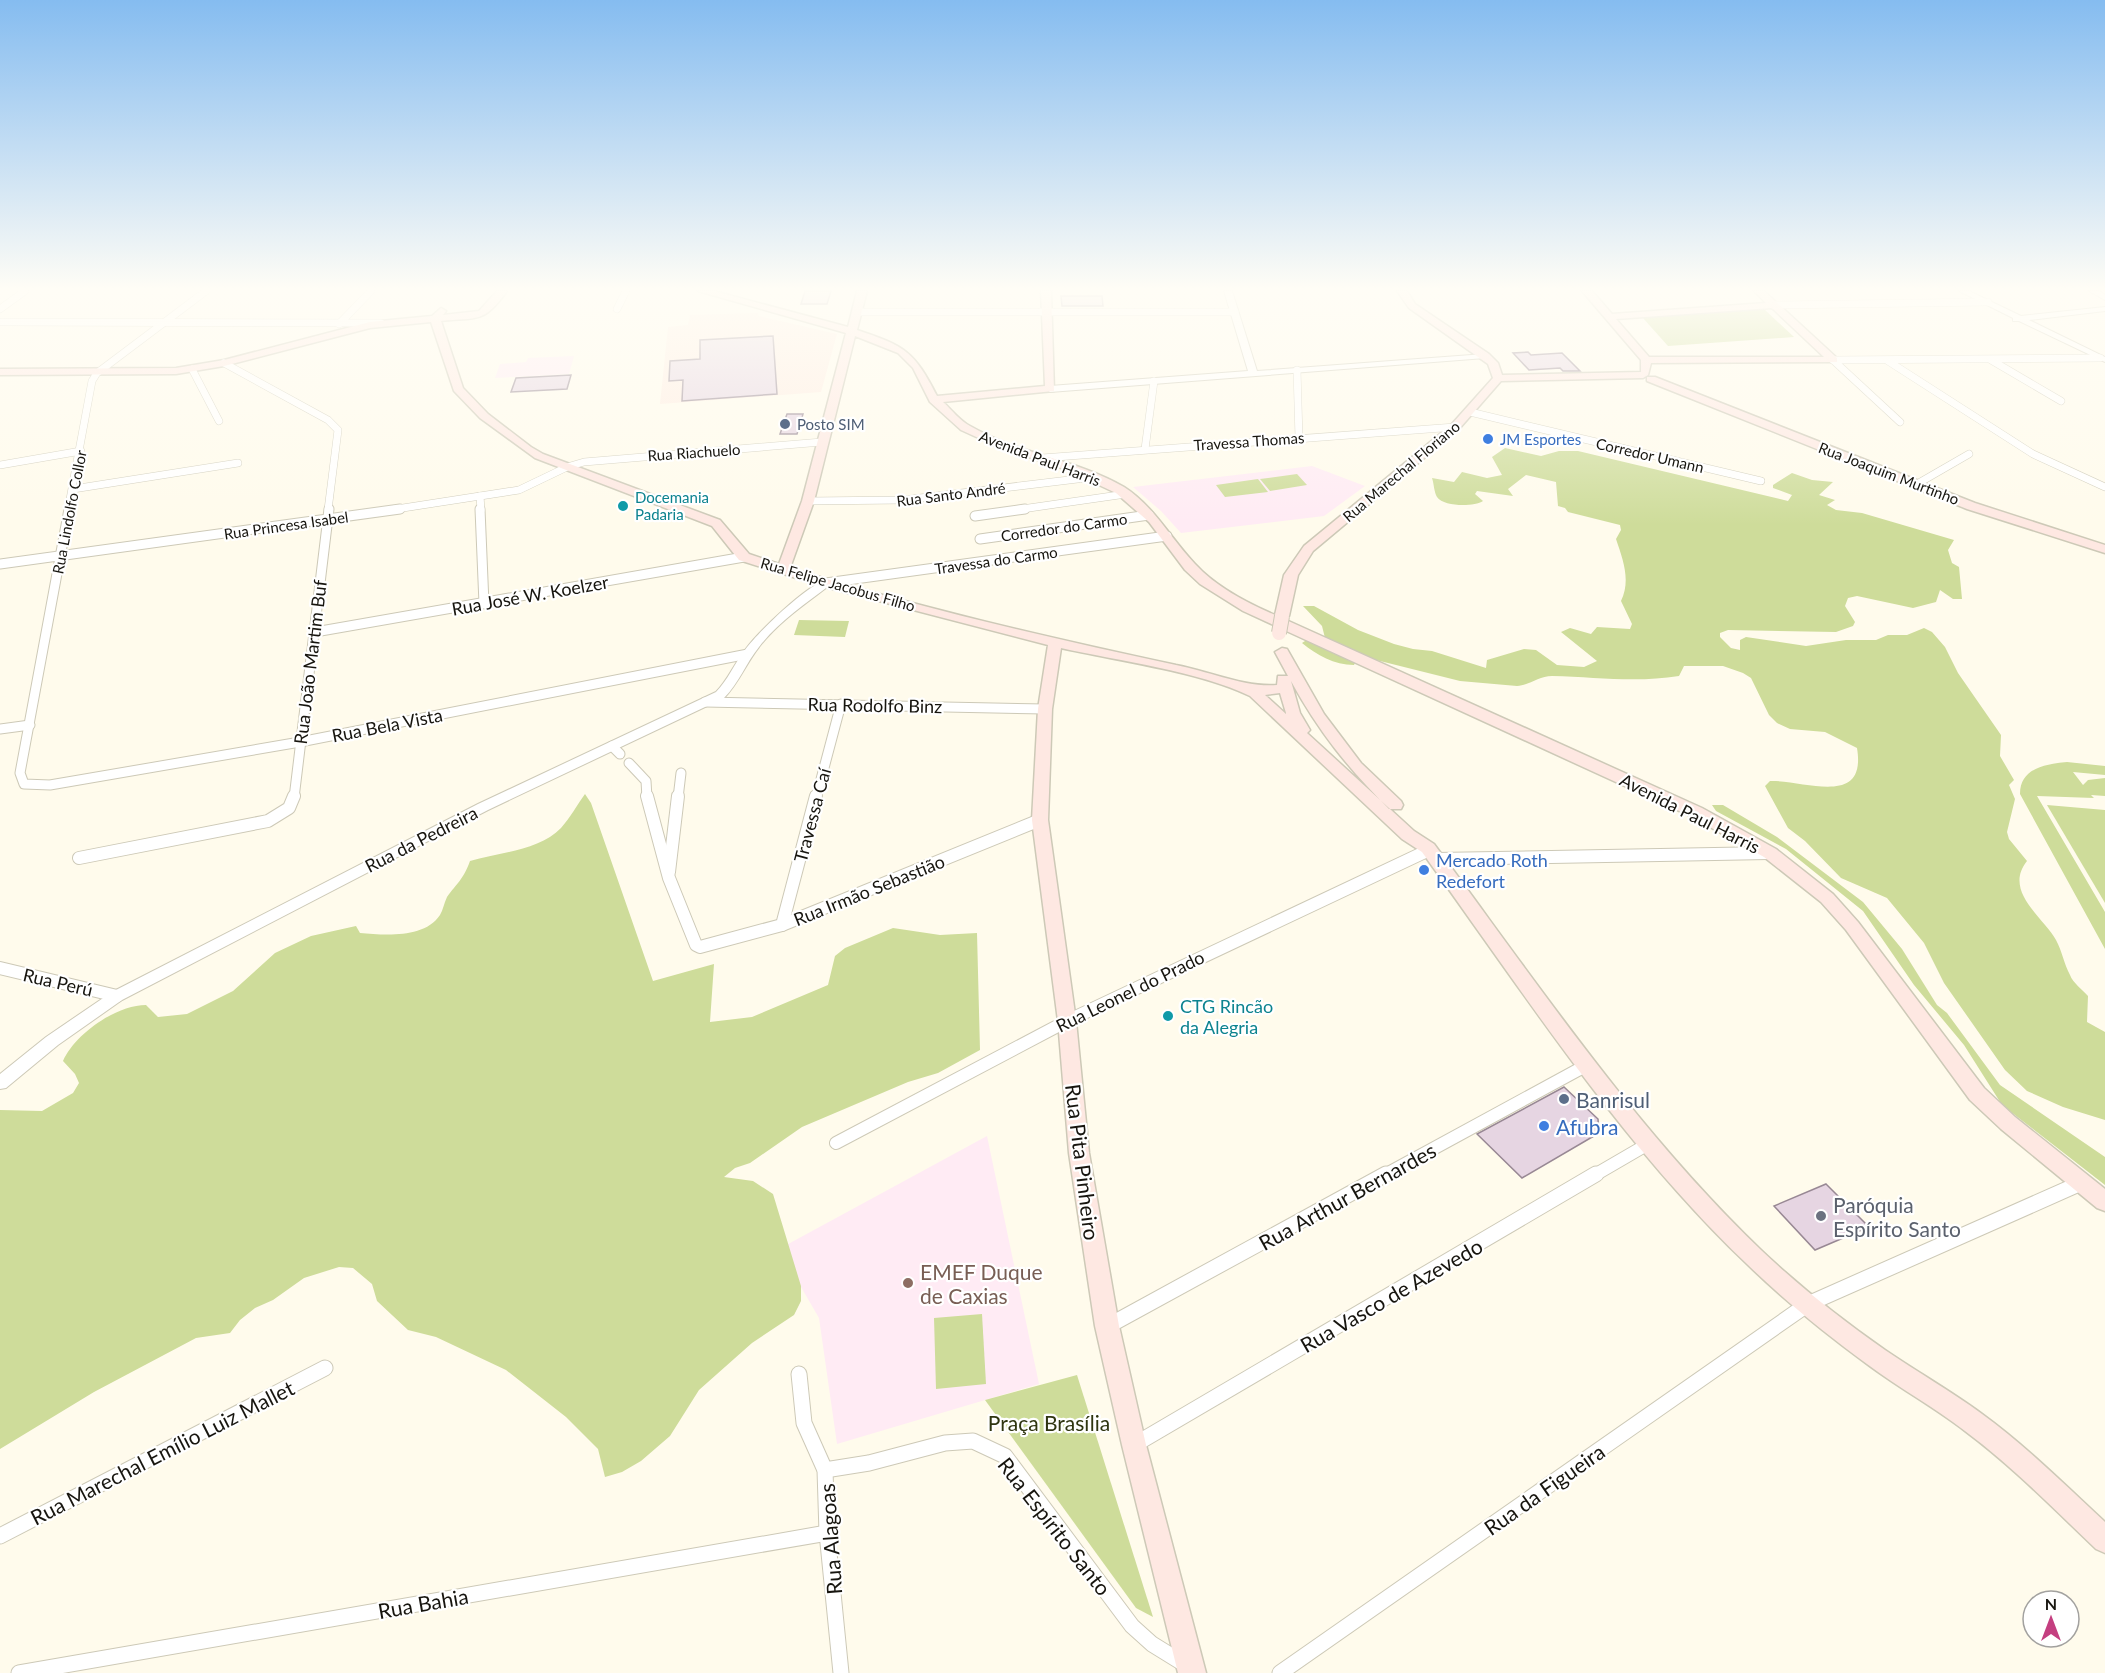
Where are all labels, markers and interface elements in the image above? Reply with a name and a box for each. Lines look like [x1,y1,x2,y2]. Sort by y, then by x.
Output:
place label: Posto SIM [797,415,865,433]
marker: Posto SIM [778,417,792,431]
street label: Rua Marechal Floriano [1339,417,1463,525]
street label: Avenida Paul Harris [977,427,1103,489]
street label: Travessa Thomas [1193,428,1305,454]
place label: JM Esportes [1500,430,1581,448]
marker: JM Esportes [1481,432,1495,446]
street label: Corredor Umann [1594,434,1706,476]
street label: Rua Joaquim Murtinho [1816,438,1962,508]
street label: Rua Riachuelo [647,440,741,464]
street label: Rua Lindolfo Collor [48,448,90,575]
street label: Rua Santo André [895,478,1007,510]
place label: Docemania Padaria [635,488,709,523]
marker: Docemania Padaria [616,499,630,513]
street label: Rua Princesa Isabel [223,507,349,543]
street label: Corredor do Carmo [1000,509,1128,545]
street label: Travessa do Carmo [933,542,1059,578]
street label: Rua Felipe Jacobus Filho [759,553,917,615]
street label: Rua José W. Koelzer [450,570,611,620]
street label: Rua João Martim Buf [289,578,331,745]
street label: Rua Rodolfo Binz [807,693,943,717]
street label: Rua Bela Vista [330,703,444,747]
street label: Travessa Caí [789,765,835,865]
street label: Avenida Paul Harris [1616,768,1764,858]
street label: Rua da Pedreira [361,801,481,877]
place label: Mercado Roth Redefort [1436,849,1548,892]
street label: Rua Irmão Sebastião [790,850,948,930]
marker: Mercado Roth Redefort [1417,863,1431,877]
street label: Rua Leonel do Prado [1052,946,1208,1036]
street label: Rua Perú [21,963,95,1001]
place label: CTG Rincão da Alegria [1180,995,1273,1038]
marker: CTG Rincão da Alegria [1161,1009,1175,1023]
street label: Rua Pita Pinheiro [1061,1082,1105,1242]
place label: Banrisul [1576,1087,1650,1112]
marker: Banrisul [1557,1092,1571,1106]
place label: Afubra [1556,1114,1619,1139]
marker: Afubra [1537,1119,1551,1133]
street label: Rua Arthur Bernardes [1254,1137,1440,1255]
place label: Paróquia Espírito Santo [1833,1192,1961,1241]
marker: Paróquia Espírito Santo [1814,1209,1828,1223]
street label: Rua Vasco de Azevedo [1296,1233,1487,1357]
place label: EMEF Duque de Caxias [920,1259,1043,1308]
marker: EMEF Duque de Caxias [901,1276,915,1290]
street label: Rua Marechal Emílio Luiz Mallet [26,1374,298,1530]
park label: Praça Brasília [988,1410,1110,1435]
street label: Rua da Figueira [1479,1438,1609,1540]
street label: Rua Espírito Santo [993,1452,1117,1600]
street label: Rua Alagoas [814,1483,846,1595]
street label: Rua Bahia [376,1583,470,1623]
north arrow [2021,1589,2081,1649]
text: N [2045,1594,2057,1613]

